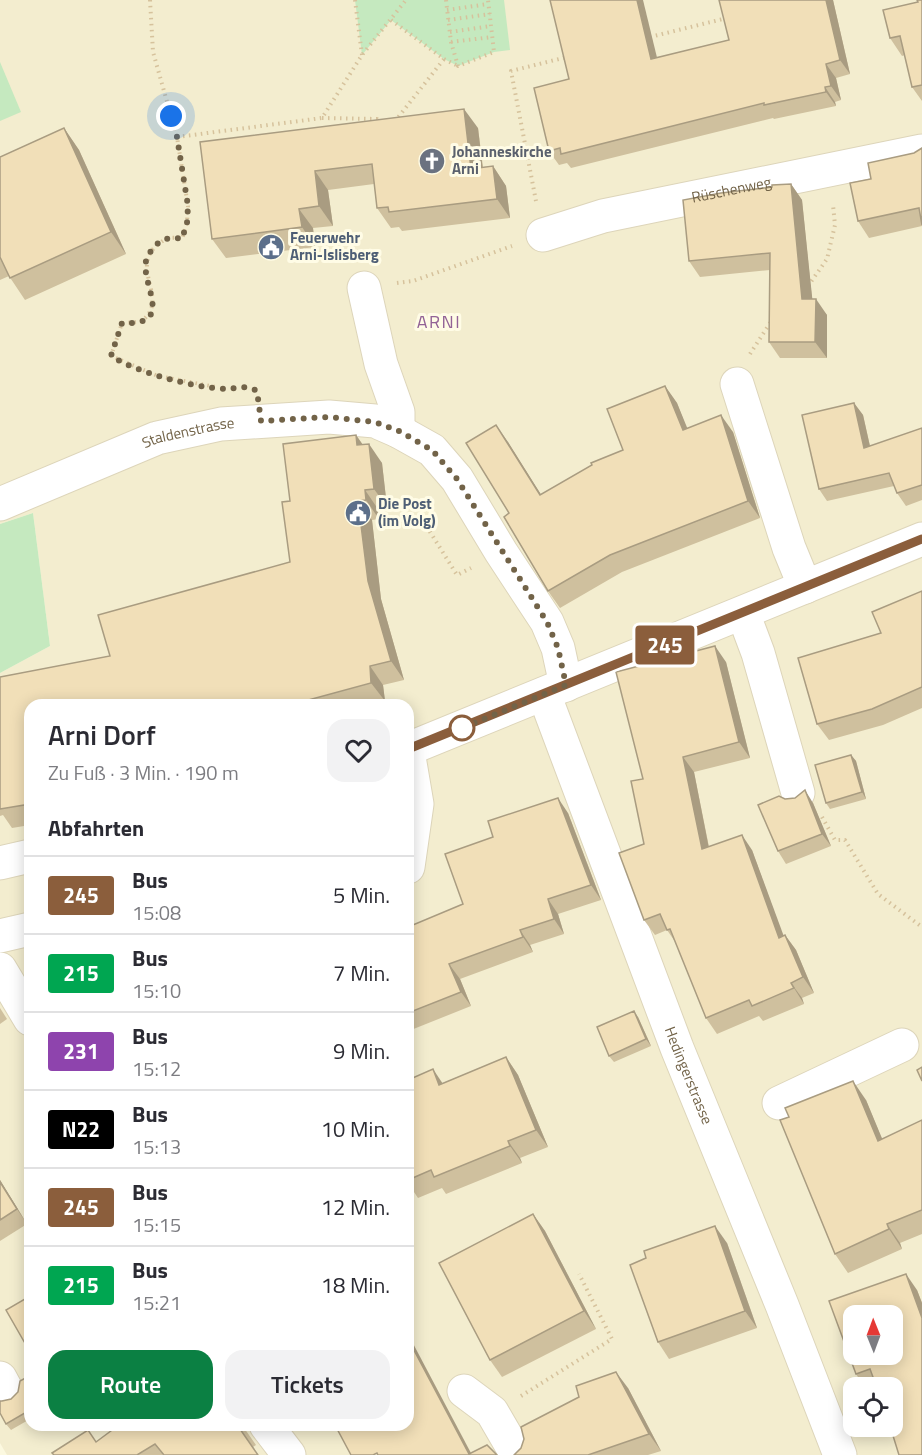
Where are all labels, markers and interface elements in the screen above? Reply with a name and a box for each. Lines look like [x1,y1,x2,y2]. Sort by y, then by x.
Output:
your location [156,101,186,131]
place label: Johanneskirche Arni [452,140,552,180]
church icon: Johanneskirche Arni [417,146,447,176]
street label: Rüschenweg [689,170,774,209]
place label: Feuerwehr Arni-Islisberg [290,226,379,266]
public building icon: Feuerwehr Arni-Islisberg [256,232,286,262]
district label: ARNI [417,308,461,335]
street label: Staldenstrasse [138,411,235,454]
place label: Die Post (im Volg) [378,492,436,532]
public building icon: Die Post (im Volg) [343,498,373,528]
line badge: 245 [630,626,700,664]
text: 245 [647,629,683,661]
text: Arni Dorf [48,713,156,756]
unlabelled marker [449,715,475,741]
button: heart [327,719,390,782]
text: Zu Fuß · 3 Min. · 190 m [48,757,239,788]
text: Abfahrten [48,811,144,845]
text: Bus [132,863,168,897]
text: 5 Min. [333,878,390,912]
text: 245 [63,879,99,911]
text: 15:08 [132,897,181,928]
text: Bus [132,941,168,975]
text: 7 Min. [333,956,390,990]
text: 215 [63,957,99,989]
text: 15:10 [132,975,181,1006]
text: Bus [132,1019,168,1053]
street label: Hedingerstrasse [659,1023,719,1128]
text: 9 Min. [333,1034,390,1068]
text: 231 [63,1035,99,1067]
text: 15:12 [132,1053,181,1084]
text: Bus [132,1097,168,1131]
text: 10 Min. [321,1112,390,1146]
text: N22 [62,1113,100,1145]
text: 15:13 [132,1131,181,1162]
text: Bus [132,1175,168,1209]
text: 12 Min. [321,1190,390,1224]
text: 245 [63,1191,99,1223]
text: 15:15 [132,1209,181,1240]
text: Bus [132,1253,168,1287]
text: 18 Min. [321,1268,390,1302]
text: 215 [63,1269,99,1301]
text: 15:21 [132,1287,181,1318]
north arrow [843,1305,903,1365]
map controls [843,1305,903,1437]
button: Route [48,1350,213,1419]
button: Tickets [225,1350,390,1419]
button: locate [843,1377,903,1437]

